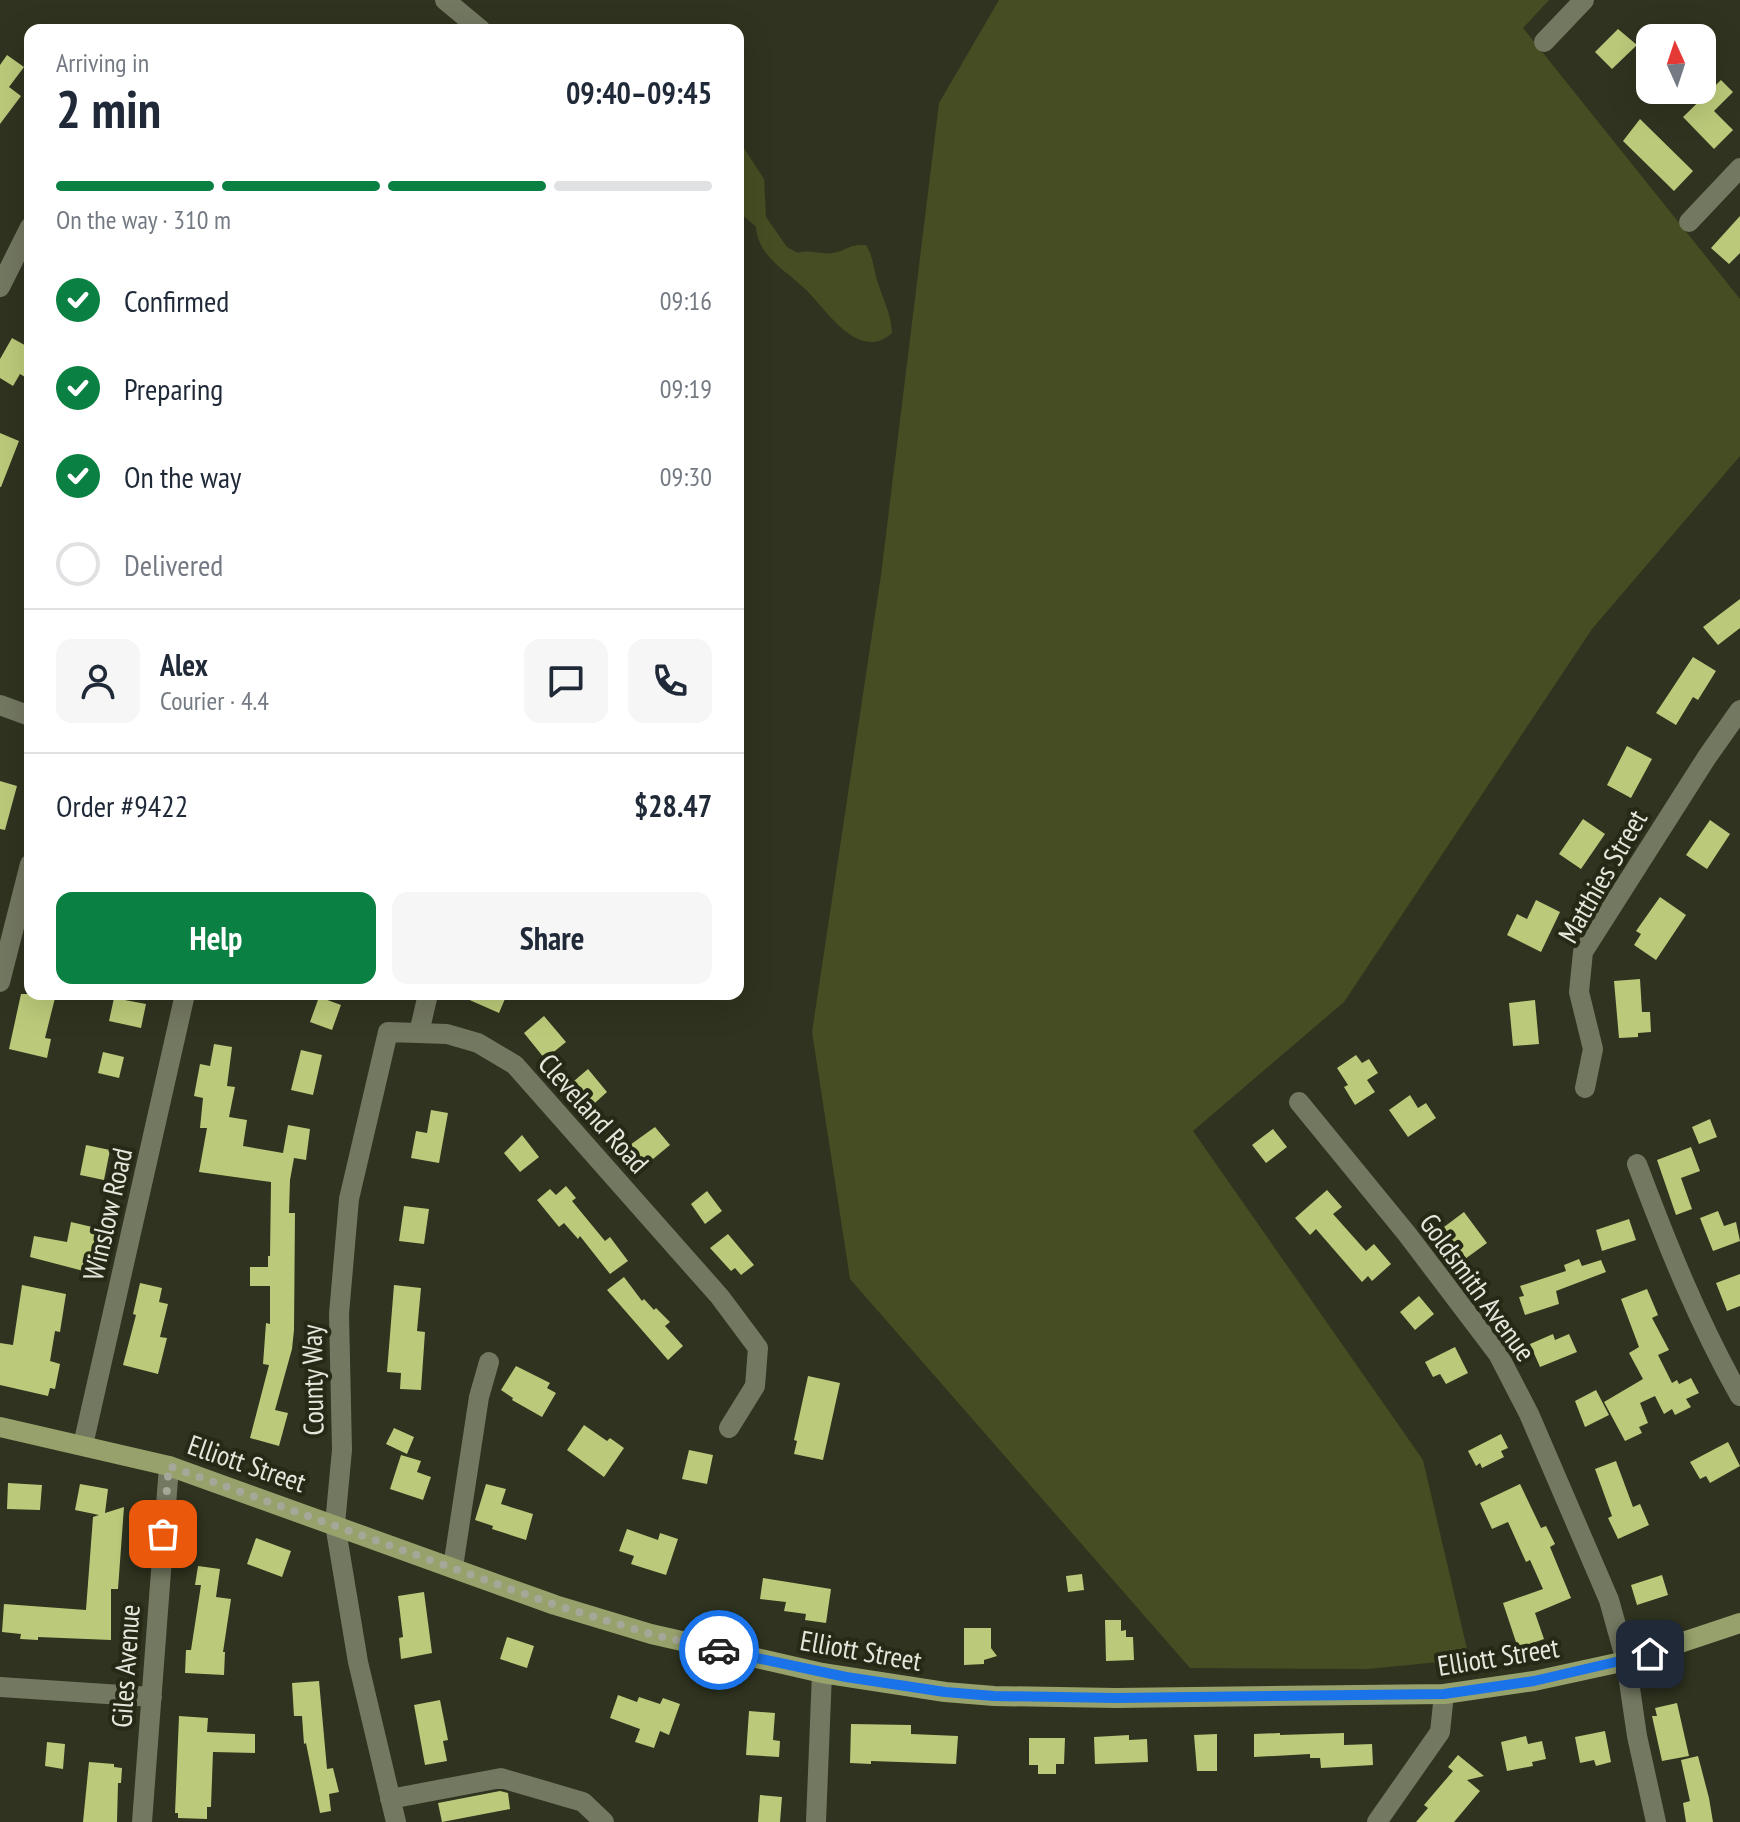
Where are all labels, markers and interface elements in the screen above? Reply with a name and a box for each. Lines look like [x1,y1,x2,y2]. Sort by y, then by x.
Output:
north arrow [1636,24,1716,104]
map controls [1636,24,1716,104]
text: Arriving in [56,46,149,79]
text: 09:40–09:45 [566,73,712,112]
text: 2 min [56,75,161,142]
text: On the way · 310 m [56,203,231,236]
icon: check [56,278,100,322]
text: Confirmed [124,281,229,320]
text: 09:16 [660,284,712,317]
icon: check [56,366,100,410]
text: Preparing [124,369,223,408]
text: 09:19 [660,372,712,405]
icon: check [56,454,100,498]
text: On the way [124,457,241,496]
text: 09:30 [660,460,712,493]
text: Delivered [124,545,223,584]
button: person [56,639,140,723]
button: chat [524,639,608,723]
button: phone [628,639,712,723]
text: Alex [160,645,208,684]
text: Courier · 4.4 [160,684,269,717]
text: Order #9422 [56,786,188,825]
text: $28.47 [634,786,712,825]
street label: Matthies Street [1549,803,1655,949]
button: Help [56,892,376,984]
button: Share [392,892,712,984]
street label: Cleveland Road [530,1045,658,1181]
street label: Winslow Road [74,1144,140,1284]
street label: Goldsmith Avenue [1412,1206,1544,1368]
street label: County Way [293,1324,331,1436]
street label: Elliott Street [183,1426,311,1501]
pin [129,1500,197,1568]
icon: bag [141,1512,185,1556]
street label: Giles Avenue [102,1603,148,1729]
courier [679,1610,759,1690]
pin [1616,1620,1684,1688]
street label: Elliott Street [797,1621,925,1679]
icon: car [697,1628,741,1672]
street label: Elliott Street [1435,1628,1562,1684]
icon: home [1628,1632,1672,1676]

